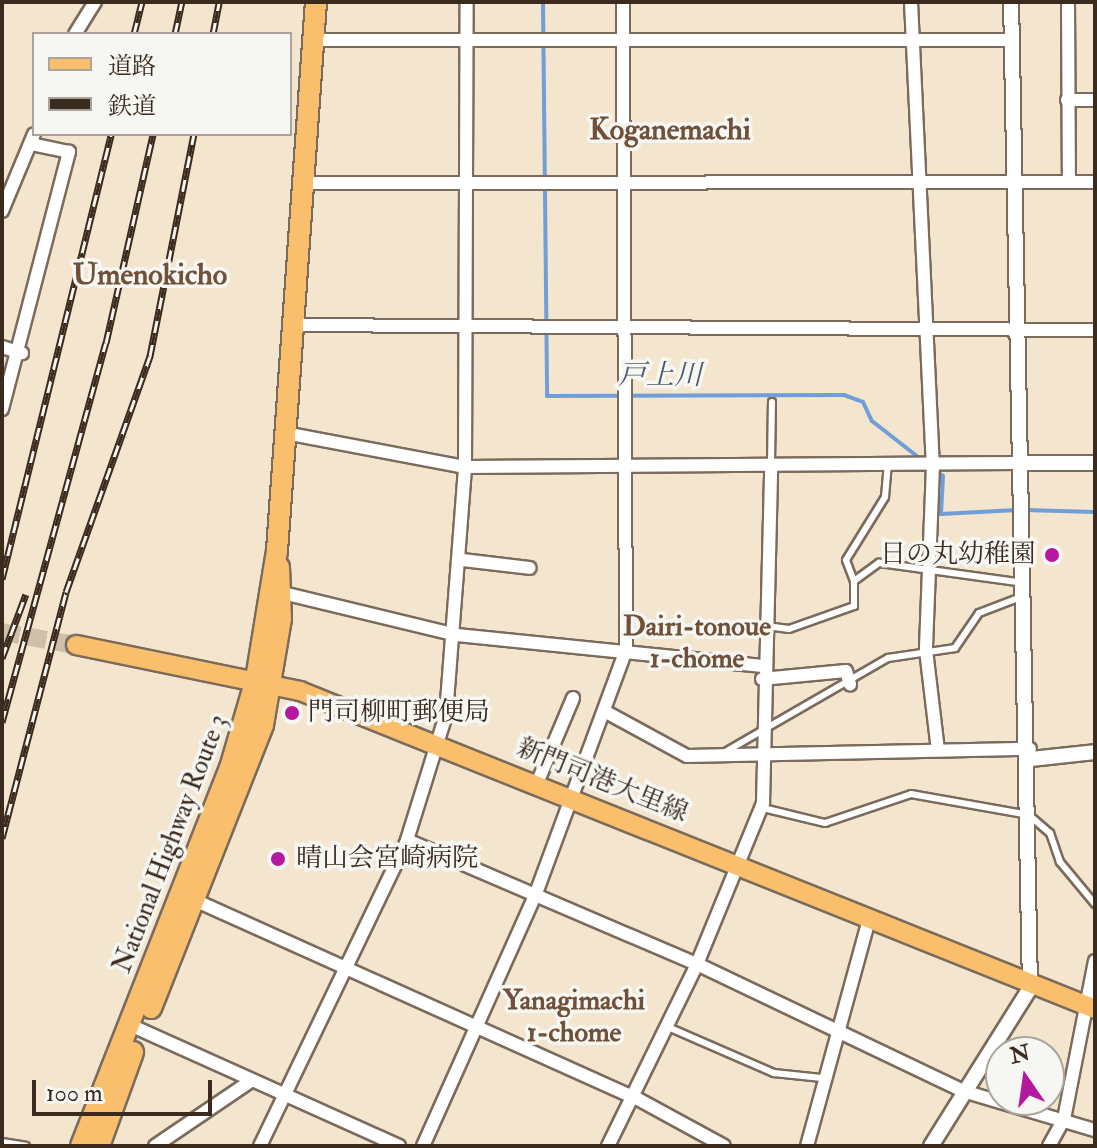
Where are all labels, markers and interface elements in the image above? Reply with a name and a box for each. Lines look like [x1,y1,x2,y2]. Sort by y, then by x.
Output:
legend [32,32,292,136]
text: 道路 [108,51,156,82]
text: 鉄道 [108,91,156,122]
district label: Koganemachi [589,112,751,148]
district label: Umenokicho [73,257,227,293]
water label: 戸上川 [618,359,702,393]
place label: 日の丸幼稚園 [880,539,1036,571]
marker: 日の丸幼稚園 [1043,546,1061,564]
district label: Dairi-tonoue 1-chome [623,610,771,676]
place label: 門司柳町郵便局 [308,697,490,729]
marker: 門司柳町郵便局 [283,704,301,722]
street label: National Highway Route 3 [107,711,235,977]
street label: 新門司港大里線 [512,732,692,830]
place label: 晴山会宮崎病院 [296,843,478,875]
marker: 晴山会宮崎病院 [267,848,289,870]
district label: Yanagimachi 1-chome [503,984,645,1050]
north arrow [985,1036,1065,1116]
text: N [1007,1039,1033,1070]
scale bar [36,1064,216,1114]
text: 100 m [46,1078,103,1109]

